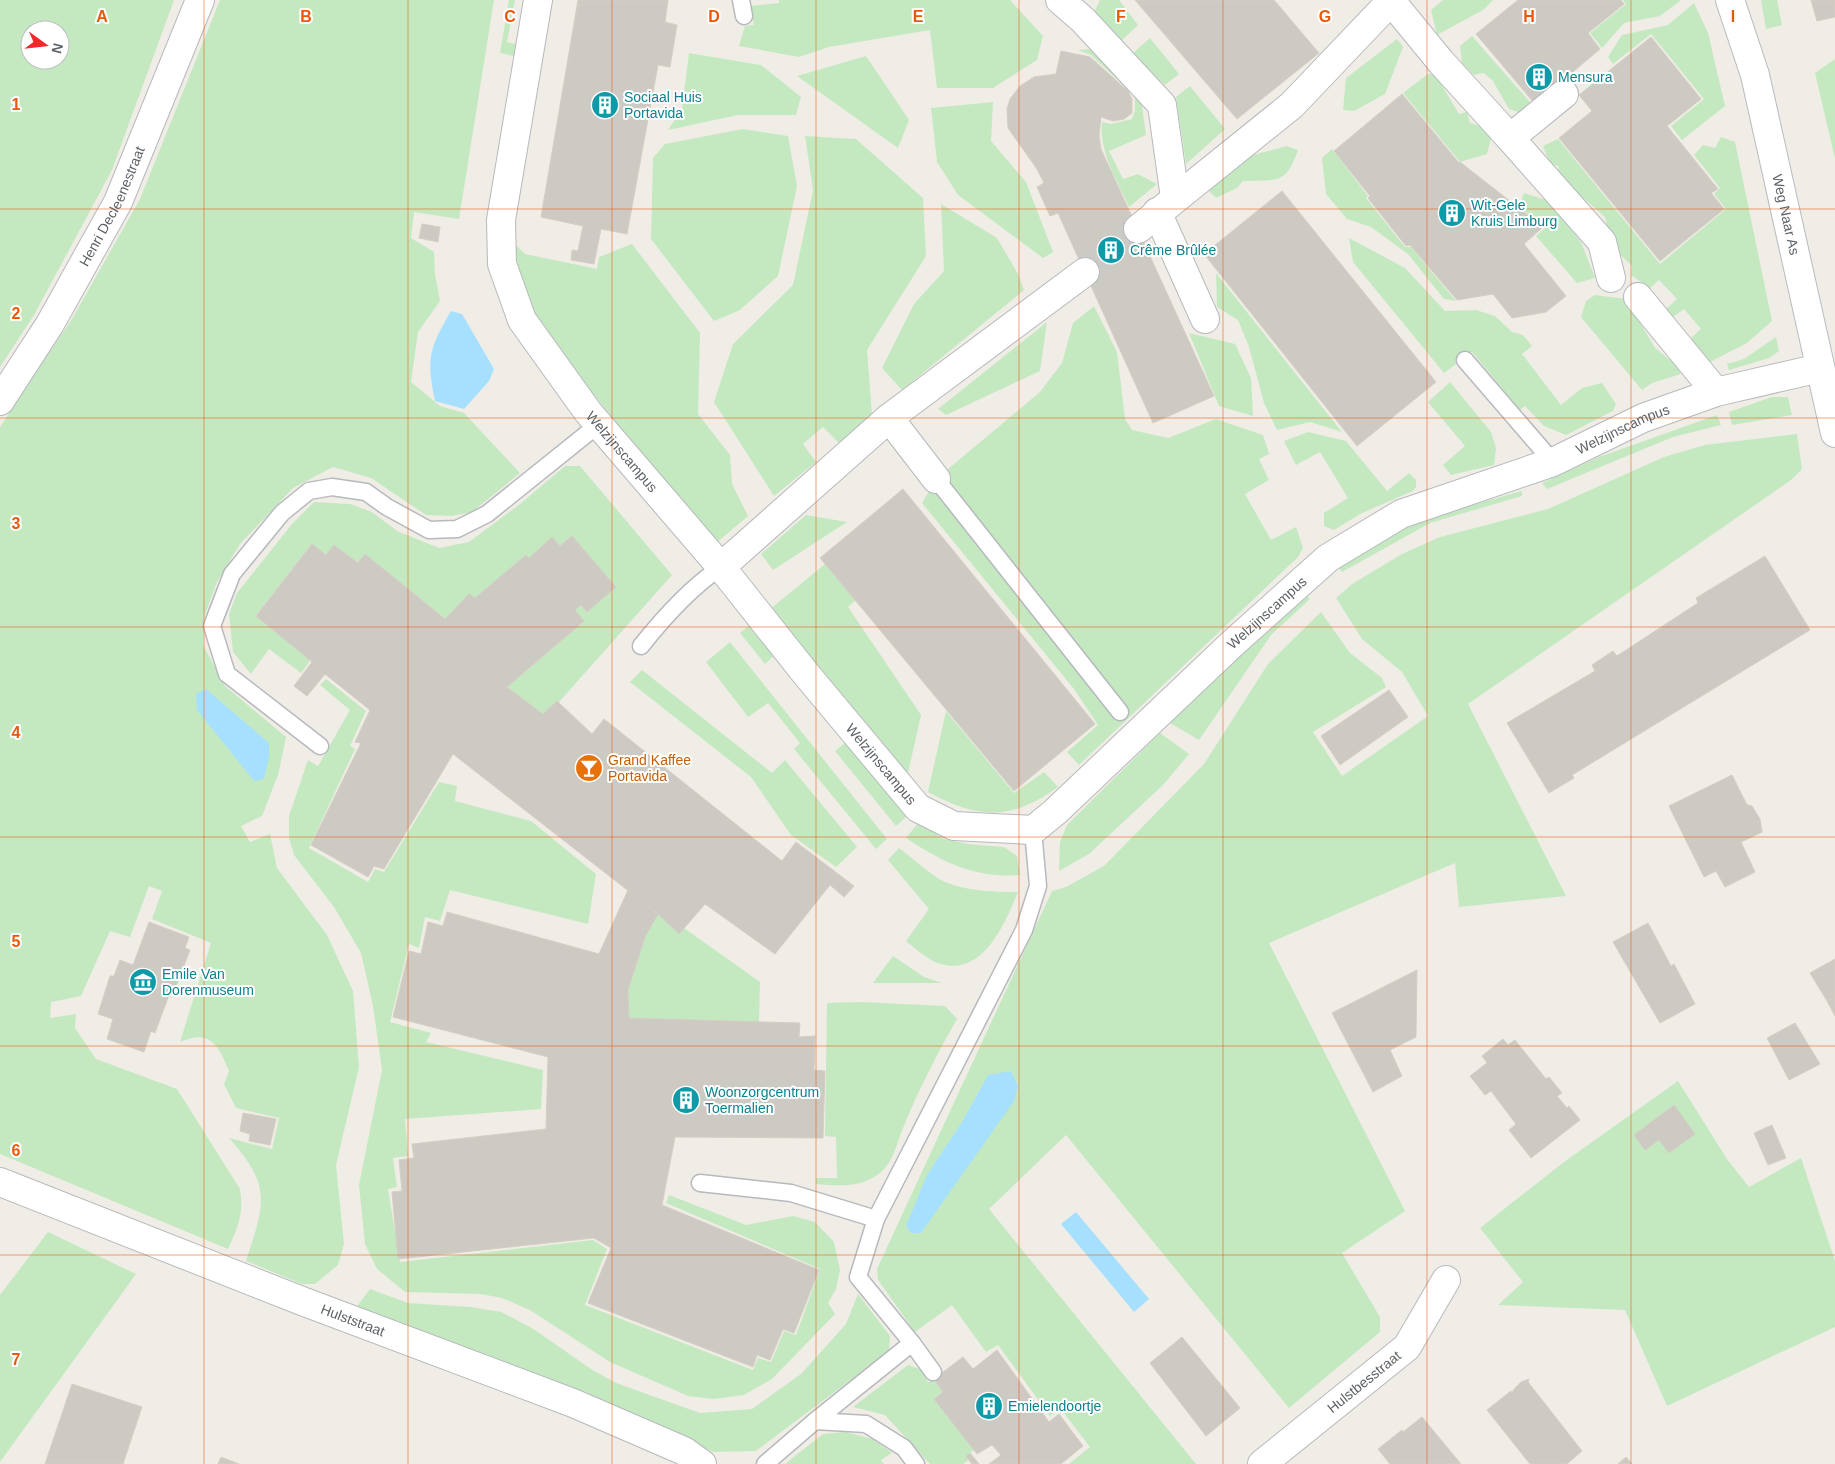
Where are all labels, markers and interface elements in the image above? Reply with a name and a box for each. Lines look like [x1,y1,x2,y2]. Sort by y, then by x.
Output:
text: A [96,8,108,25]
text: B [300,8,312,25]
text: C [504,8,516,25]
text: D [708,8,720,25]
text: E [913,8,924,25]
text: F [1116,8,1126,25]
text: G [1319,8,1331,25]
text: H [1523,8,1535,25]
text: I [1731,8,1735,25]
north arrow [20,20,70,70]
text: N [49,41,67,55]
building icon: Mensura [1524,62,1554,92]
place label: Mensura [1558,69,1613,85]
place label: Sociaal Huis Portavida [624,89,702,121]
building icon: Sociaal Huis Portavida [590,90,620,120]
text: 1 [12,96,21,113]
street label: Henri Decleenestraat [76,144,148,269]
street label: Weg Naar As [1769,173,1803,256]
place label: Wit-Gele Kruis Limburg [1471,197,1557,229]
building icon: Wit-Gele Kruis Limburg [1437,198,1467,228]
building icon: Crême Brûlée [1096,235,1126,265]
place label: Crême Brûlée [1130,242,1217,258]
text: 2 [12,305,21,322]
street label: Welzijnscampus [1573,401,1672,458]
street label: Welzijnscampus [583,408,661,495]
text: 3 [12,515,21,532]
street label: Welzijnscampus [1224,573,1310,652]
street label: Welzijnscampus [843,720,920,808]
text: 4 [12,724,21,741]
place label: Grand Kaffee Portavida [608,752,691,784]
bar icon: Grand Kaffee Portavida [574,753,604,783]
text: 5 [12,933,21,950]
place label: Emile Van Dorenmuseum [162,966,254,998]
museum icon: Emile Van Dorenmuseum [128,967,158,997]
place label: Woonzorgcentrum Toermalien [705,1084,819,1116]
building icon: Woonzorgcentrum Toermalien [671,1085,701,1115]
text: 6 [12,1142,21,1159]
street label: Hulststraat [319,1301,387,1339]
street label: Hulstbesstraat [1324,1347,1404,1416]
text: 7 [12,1351,21,1368]
building icon: Emielendoortje [974,1391,1004,1421]
place label: Emielendoortje [1008,1398,1102,1414]

